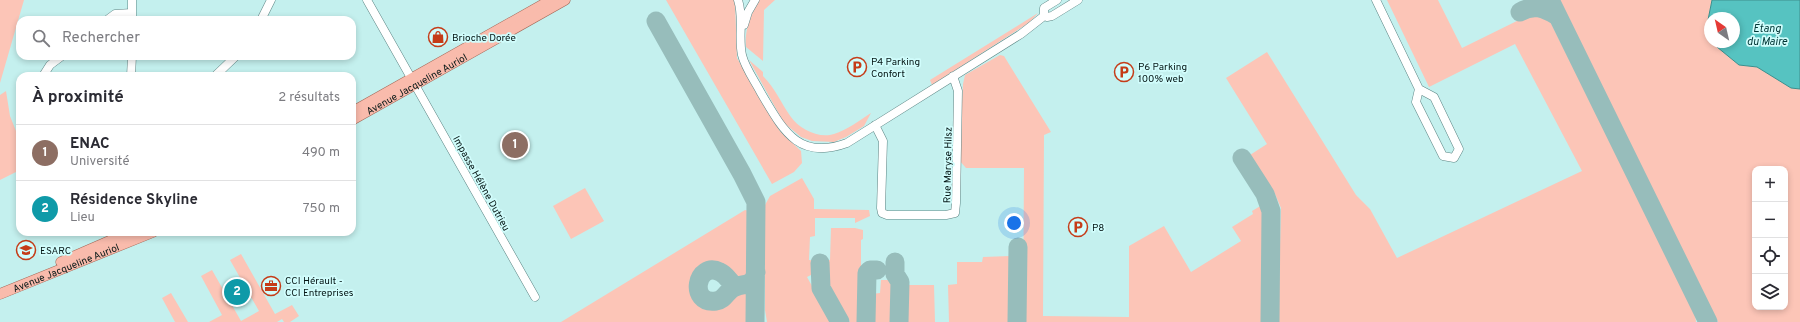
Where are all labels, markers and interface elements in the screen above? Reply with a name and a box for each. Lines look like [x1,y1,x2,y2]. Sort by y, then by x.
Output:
north arrow [1704,12,1740,48]
search box [16,16,356,60]
water label: Étang du Maire [1747,21,1788,49]
shop icon: Brioche Dorée [427,26,449,48]
icon: search [30,27,52,49]
text: Rechercher [62,29,140,48]
place label: Brioche Dorée [452,32,516,45]
street label: Avenue Jacqueline Auriol [364,51,470,119]
parking icon: P4 Parking Confort [846,56,868,78]
place label: P4 Parking Confort [871,56,920,81]
parking icon: P6 Parking 100% web [1113,61,1135,83]
place label: P6 Parking 100% web [1138,61,1187,86]
text: À proximité [32,87,124,109]
text: 2 résultats [278,90,340,106]
street label: Rue Maryse Hilsz [941,127,956,203]
pin: 1 [502,130,528,160]
street label: Impasse Hélène Dutrieu [449,134,512,234]
text: ENAC [70,135,110,154]
text: 1 [42,145,48,161]
text: 490 m [302,145,340,161]
text: Université [70,154,129,170]
map controls [1752,166,1788,310]
button: + [1752,166,1788,202]
text: Résidence Skyline [70,191,198,210]
text: 2 [41,201,49,217]
text: 750 m [303,201,340,217]
button: − [1752,202,1788,238]
text: Lieu [70,210,95,226]
your location [1004,213,1024,233]
parking icon: P8 [1067,216,1089,238]
place label: P8 [1092,222,1104,235]
button: locate [1752,238,1788,274]
school or university icon: ESARC [15,239,37,261]
street label: Avenue Jacqueline Auriol [11,241,122,296]
place label: ESARC [40,245,71,258]
button: layers [1752,274,1788,310]
office icon: CCI Hérault - CCI Entreprises [260,275,282,297]
place label: CCI Hérault - CCI Entreprises [285,275,354,300]
pin: 2 [224,277,250,307]

